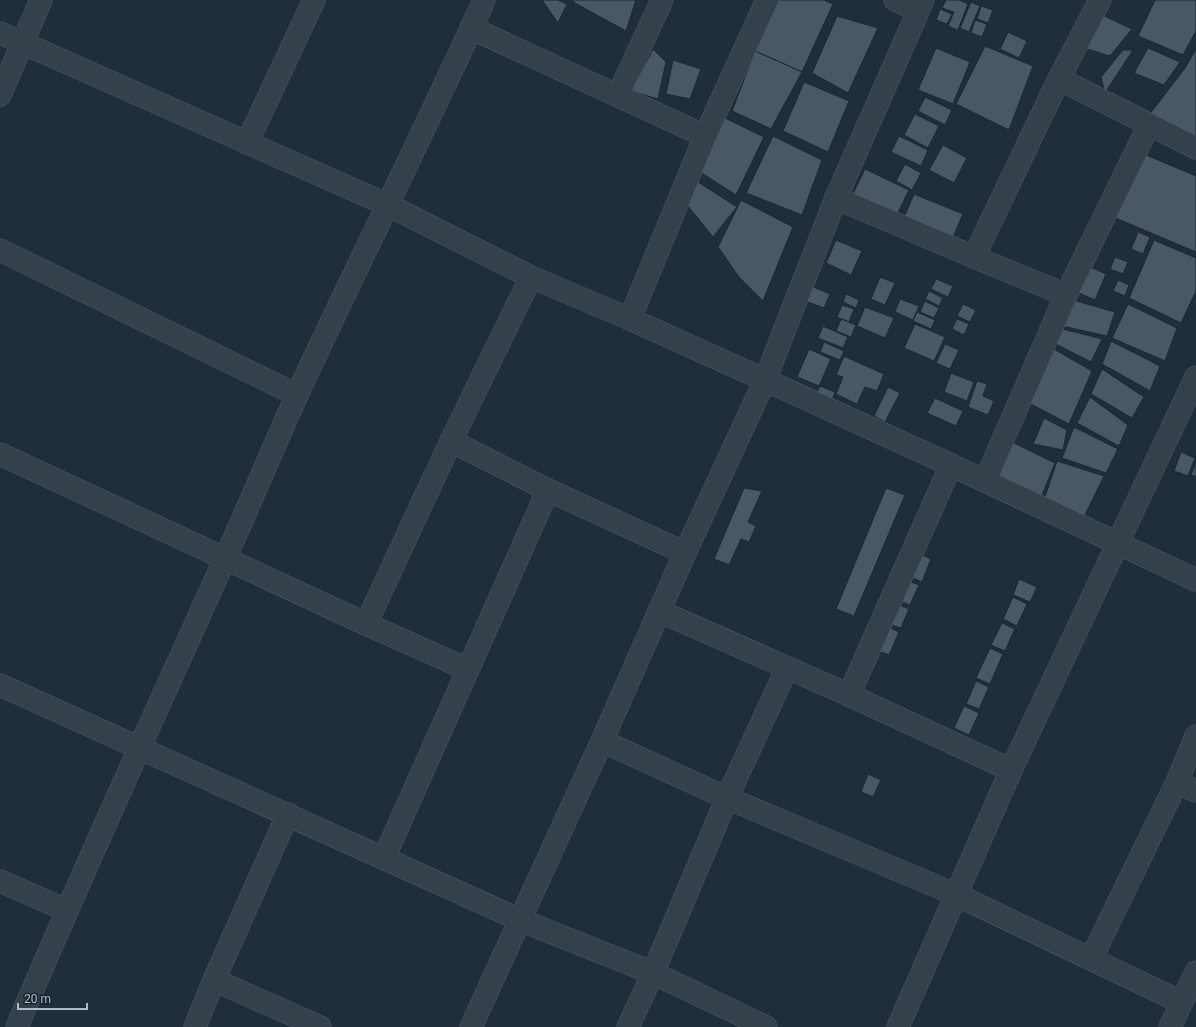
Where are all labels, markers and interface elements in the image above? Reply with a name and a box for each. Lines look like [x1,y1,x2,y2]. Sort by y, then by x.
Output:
scale bar [18,985,87,1011]
text: 20 m [24,992,51,1006]

